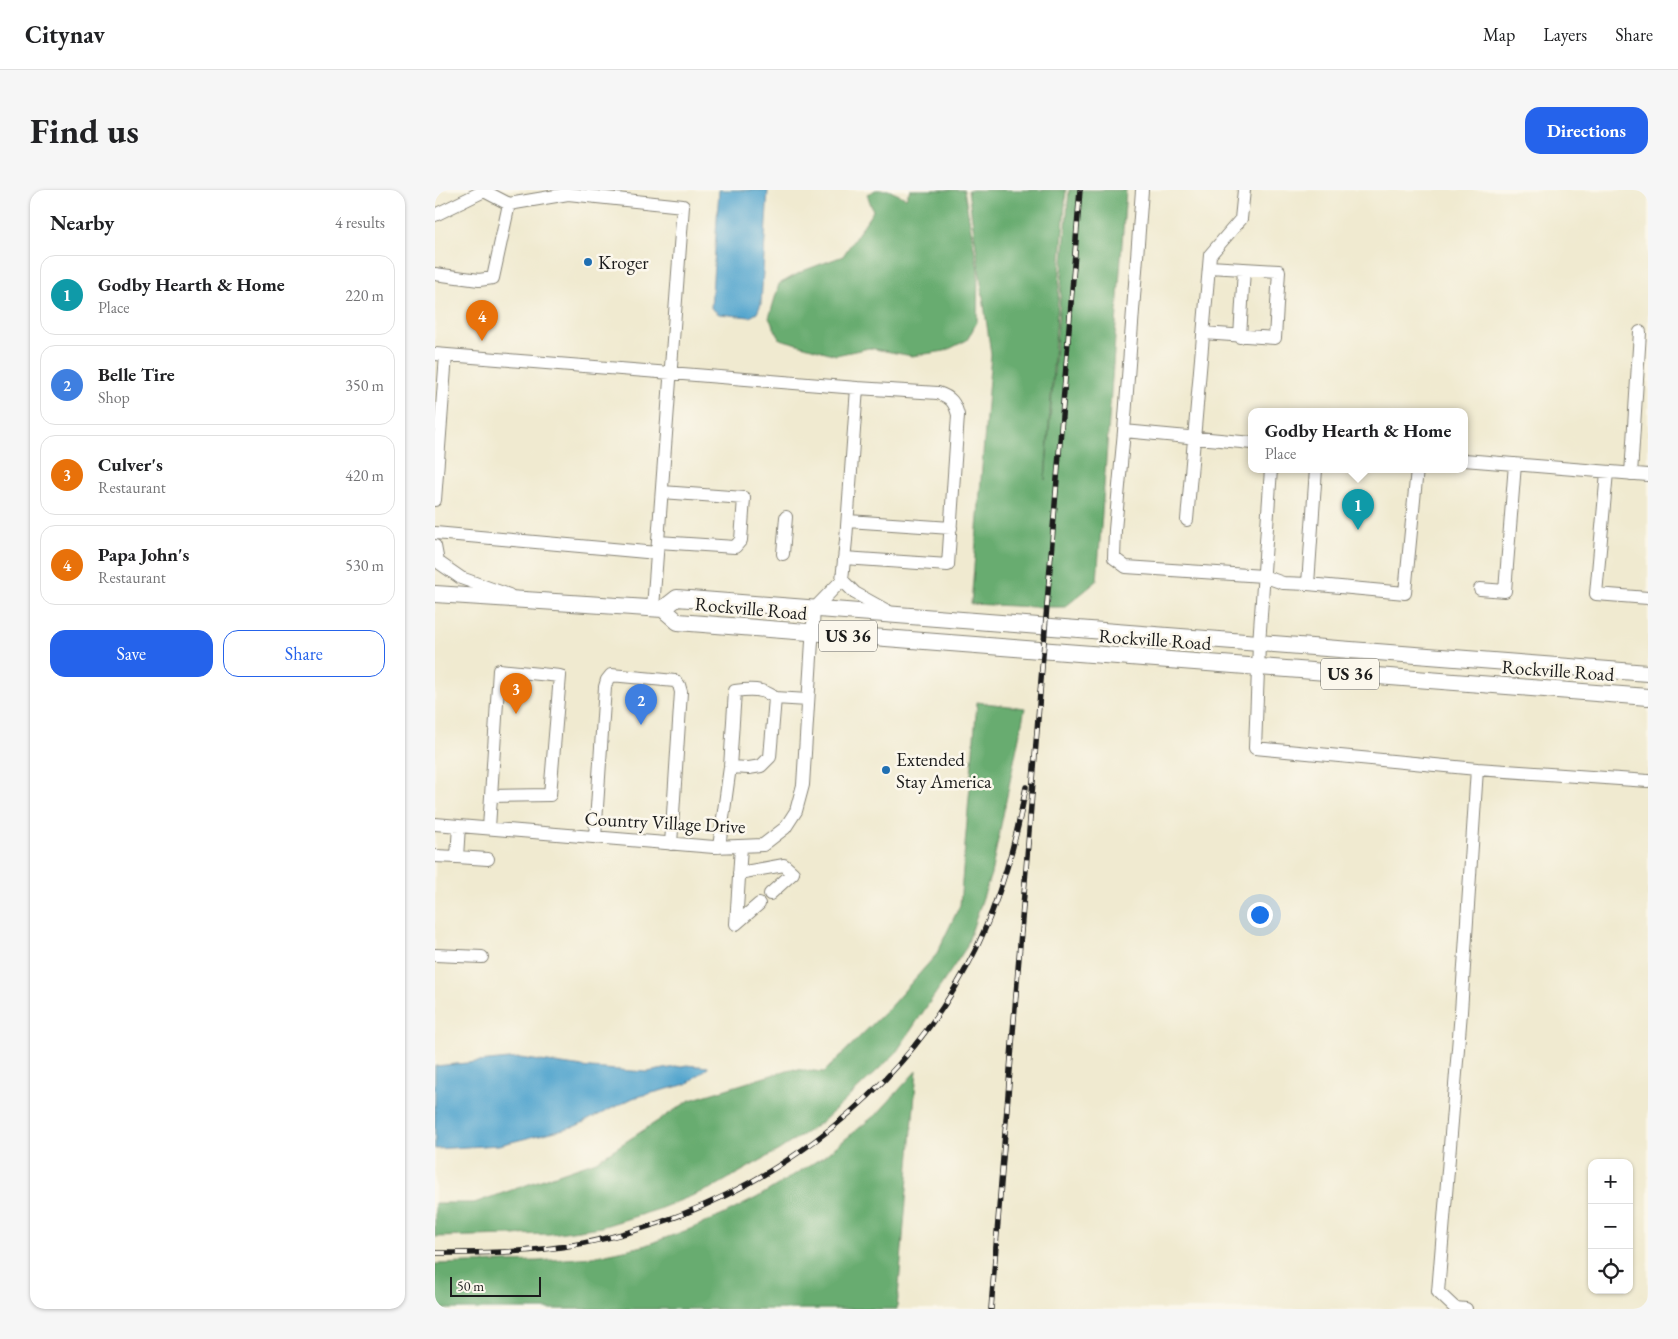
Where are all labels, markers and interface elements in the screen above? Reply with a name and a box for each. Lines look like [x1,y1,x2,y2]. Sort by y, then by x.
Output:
text: Citynav [25,19,105,50]
text: Map [1483,23,1515,46]
text: Layers [1543,23,1587,46]
text: Share [1615,23,1653,46]
button: Directions [1525,107,1648,154]
text: Find us [30,108,139,153]
text: Nearby [50,209,114,236]
text: 4 results [335,212,385,233]
place label: Kroger [598,250,649,275]
marker: Kroger [582,256,594,268]
text: Godby Hearth & Home [98,272,285,297]
text: 1 [63,285,71,306]
text: 220 m [345,285,384,306]
text: Place [98,297,130,318]
pin: 4 [466,300,498,341]
text: Belle Tire [98,362,175,387]
text: 2 [63,375,71,396]
text: 350 m [345,375,384,396]
text: Shop [98,387,130,408]
popup [1248,408,1468,473]
text: Godby Hearth & Home [1265,418,1451,443]
text: Place [1265,443,1296,464]
text: Culver's [98,452,163,477]
text: 3 [63,465,71,486]
text: 420 m [345,465,384,486]
text: Restaurant [98,477,166,498]
pin: 1 [1342,489,1374,530]
text: Papa John's [98,542,189,567]
text: 4 [63,555,71,576]
text: 530 m [345,555,384,576]
text: Restaurant [98,567,166,588]
street label: Rockville Road [694,591,809,626]
road number: US 36 [819,621,877,652]
street label: Rockville Road [1098,623,1212,656]
button: Save [50,630,213,677]
button: Share [223,630,385,677]
street label: Rockville Road [1501,654,1615,687]
road number: US 36 [1321,658,1379,689]
pin: 3 [500,673,532,714]
pin: 2 [625,684,657,725]
place label: Extended Stay America [896,747,992,794]
marker: Extended Stay America [880,764,892,776]
street label: Country Village Drive [584,806,746,839]
your location [1247,902,1273,928]
map controls [1588,1159,1633,1294]
button: + [1588,1159,1633,1204]
button: − [1588,1204,1633,1249]
button: locate [1588,1249,1633,1294]
scale bar [450,1274,541,1297]
text: 50 m [457,1277,484,1295]

